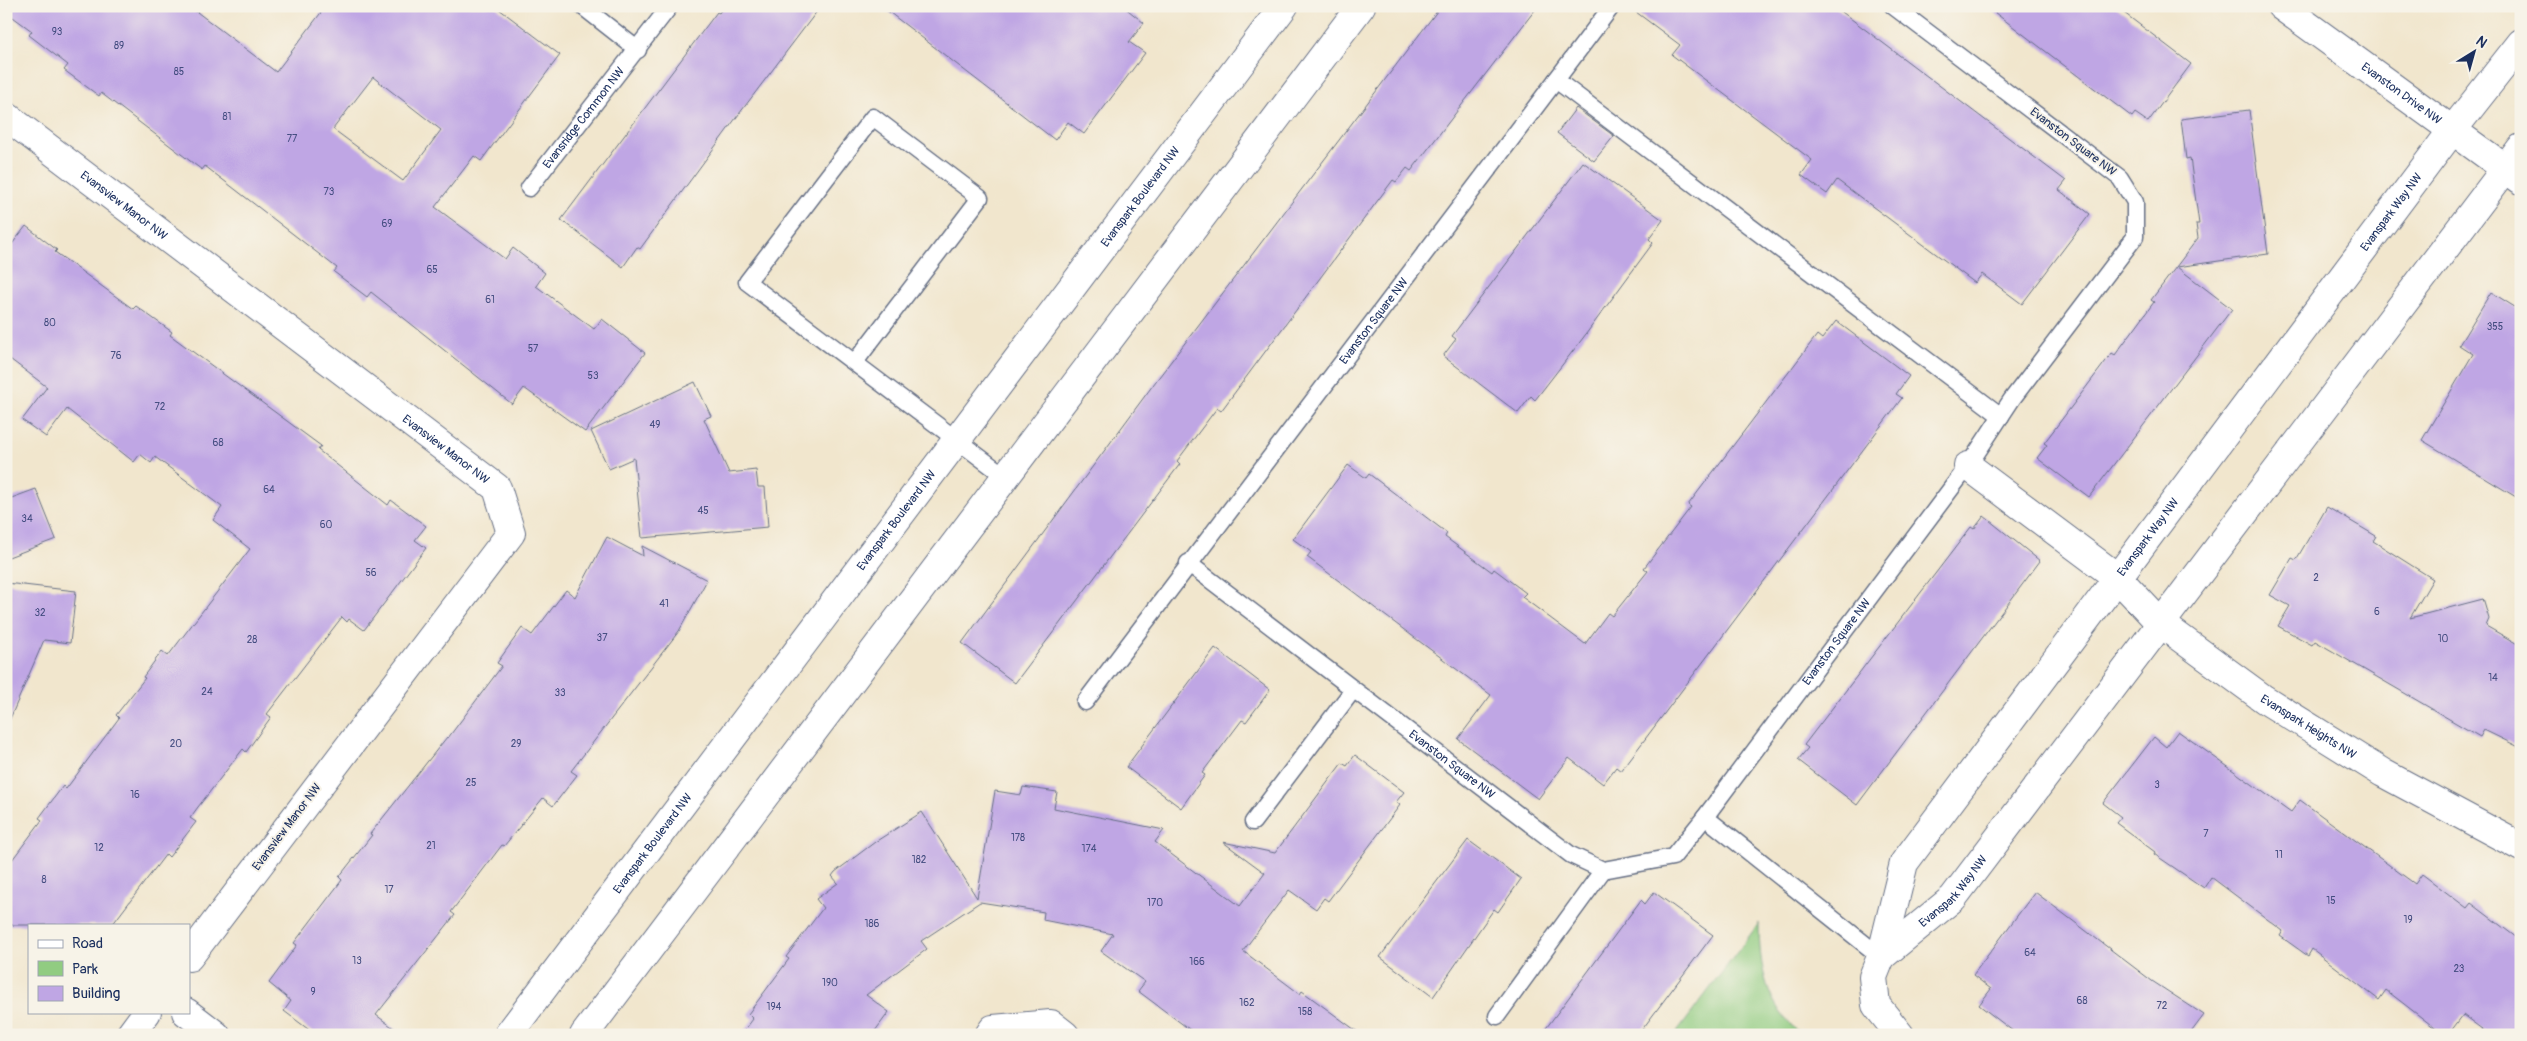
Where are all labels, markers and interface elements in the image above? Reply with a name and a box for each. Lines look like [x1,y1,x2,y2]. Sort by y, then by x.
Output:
house number: 93 [52,26,63,38]
north arrow [2450,28,2500,78]
text: N [2473,32,2490,52]
house number: 89 [114,40,124,52]
street label: Evanston Drive NW [2358,59,2445,128]
street label: Evansridge Common NW [539,64,628,171]
house number: 85 [174,66,184,78]
street label: Evanston Square NW [2027,105,2119,179]
house number: 81 [223,111,232,123]
house number: 77 [287,133,298,145]
street label: Evanspark Boulevard NW [1097,143,1183,250]
street label: Evansview Manor NW [77,167,171,243]
street label: Evanspark Way NW [2357,170,2425,254]
house number: 73 [324,186,335,198]
house number: 69 [382,218,392,230]
house number: 65 [426,264,438,276]
street label: Evanston Square NW [1336,275,1411,367]
house number: 61 [485,294,495,306]
house number: 80 [44,317,56,329]
house number: 355 [2487,321,2503,333]
house number: 57 [528,343,539,355]
house number: 76 [110,350,122,362]
house number: 53 [588,370,599,382]
house number: 72 [155,401,166,413]
street label: Evansview Manor NW [399,411,493,487]
house number: 49 [650,419,660,431]
house number: 68 [213,437,223,449]
street label: Evanspark Boulevard NW [854,467,939,573]
house number: 64 [263,484,275,496]
street label: Evanspark Way NW [2114,495,2182,579]
house number: 45 [697,505,709,517]
house number: 34 [21,513,33,525]
house number: 60 [320,519,332,531]
house number: 56 [365,567,377,579]
house number: 2 [2313,572,2319,584]
street label: Evanston Square NW [1799,595,1874,688]
house number: 41 [659,598,669,610]
house number: 6 [2374,606,2380,618]
house number: 32 [34,607,46,619]
house number: 37 [597,632,608,644]
house number: 10 [2438,633,2449,645]
house number: 28 [247,634,257,646]
house number: 14 [2488,672,2498,684]
house number: 24 [201,686,213,698]
house number: 33 [554,687,566,699]
street label: Evanspark Heights NW [2258,691,2359,762]
street label: Evanston Square NW [1406,727,1498,802]
house number: 20 [170,738,182,750]
house number: 29 [511,738,521,750]
house number: 25 [465,777,477,789]
house number: 3 [2154,779,2160,791]
street label: Evansview Manor NW [249,780,325,874]
house number: 16 [130,789,140,801]
street label: Evanspark Boulevard NW [610,790,695,897]
house number: 7 [2203,828,2209,840]
house number: 178 [1011,832,1025,844]
house number: 21 [426,840,436,852]
house number: 12 [94,842,104,854]
house number: 174 [1082,843,1097,855]
house number: 11 [2275,849,2283,861]
street label: Evanspark Way NW [1916,852,1990,930]
house number: 182 [912,854,927,866]
house number: 8 [41,874,47,886]
house number: 17 [384,884,394,896]
house number: 15 [2326,895,2336,907]
house number: 170 [1147,897,1163,909]
house number: 19 [2403,914,2413,926]
house number: 186 [865,918,880,930]
legend [28,924,190,1014]
text: Road [72,934,103,953]
house number: 64 [2024,947,2036,959]
house number: 13 [352,955,362,967]
house number: 166 [1189,956,1205,968]
text: Park [72,960,99,979]
house number: 23 [2454,963,2465,975]
house number: 190 [822,977,838,989]
text: Building [72,984,120,1003]
house number: 9 [310,986,316,998]
house number: 68 [2077,995,2087,1007]
house number: 162 [1239,997,1255,1009]
house number: 72 [2157,1000,2168,1012]
house number: 194 [767,1001,782,1013]
house number: 158 [1298,1006,1312,1018]

